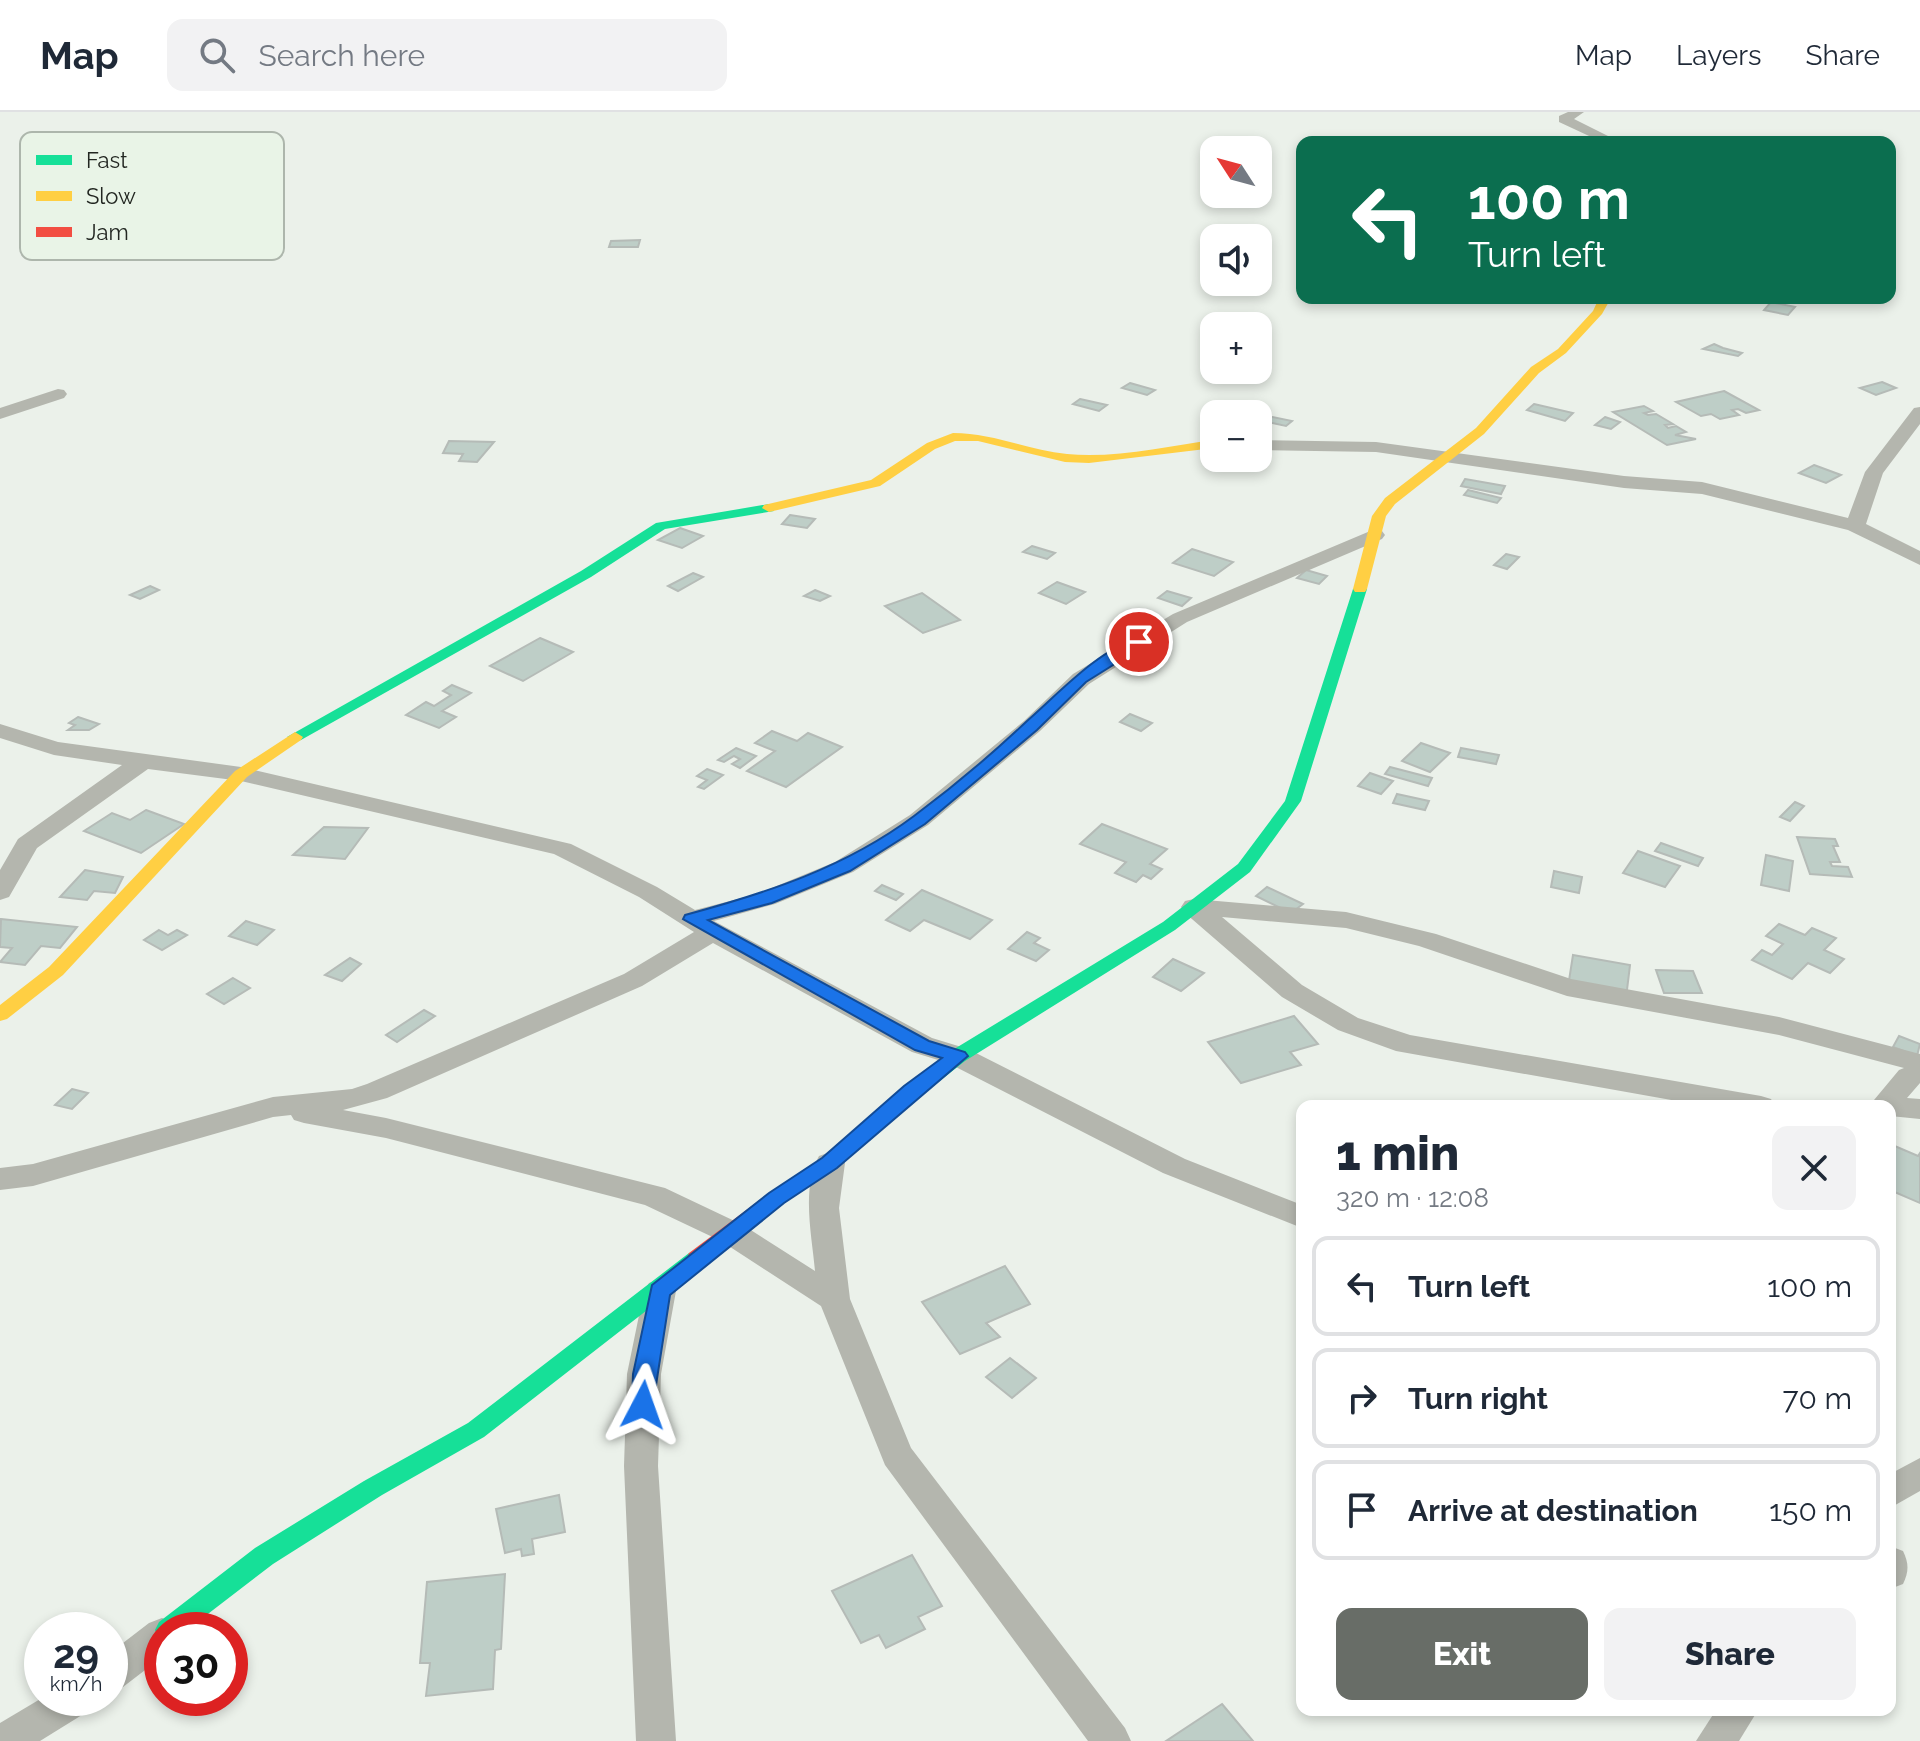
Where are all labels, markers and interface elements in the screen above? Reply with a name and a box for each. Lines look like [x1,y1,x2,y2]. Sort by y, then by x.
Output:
search box [167,19,727,91]
text: Map [40,33,119,78]
icon: search [195,33,239,77]
text: Search here [259,38,425,73]
text: Map [1575,39,1632,72]
text: Layers [1676,39,1762,72]
text: Share [1806,39,1880,72]
legend [20,132,284,260]
north arrow [1200,136,1272,208]
map controls [1200,136,1272,472]
text: Fast [86,147,128,173]
text: 100 m [1468,166,1630,232]
icon: left [1336,168,1440,272]
text: Slow [86,183,136,209]
text: Jam [86,219,129,245]
button: sound [1200,224,1272,296]
text: Turn left [1468,233,1606,275]
button: + [1200,312,1272,384]
button: − [1200,400,1272,472]
pin [1105,608,1173,676]
icon: arrive [1117,620,1161,664]
text: 1 min [1336,1125,1459,1181]
button: close [1772,1126,1856,1210]
text: 320 m · 12:08 [1336,1183,1489,1213]
icon: left [1340,1264,1384,1308]
text: Turn left [1408,1269,1530,1304]
text: 100 m [1767,1269,1852,1304]
position arrow [601,1363,685,1447]
icon: right [1340,1376,1384,1420]
text: Turn right [1408,1381,1548,1416]
text: 70 m [1782,1381,1852,1416]
icon: arrive [1340,1488,1384,1532]
text: Arrive at destination [1408,1493,1698,1528]
text: 150 m [1769,1493,1852,1528]
button: Exit [1336,1608,1588,1700]
button: Share [1604,1608,1856,1700]
speed limit sign: 30 [144,1612,248,1716]
text: 29 [53,1630,99,1677]
text: km/h [50,1672,102,1696]

